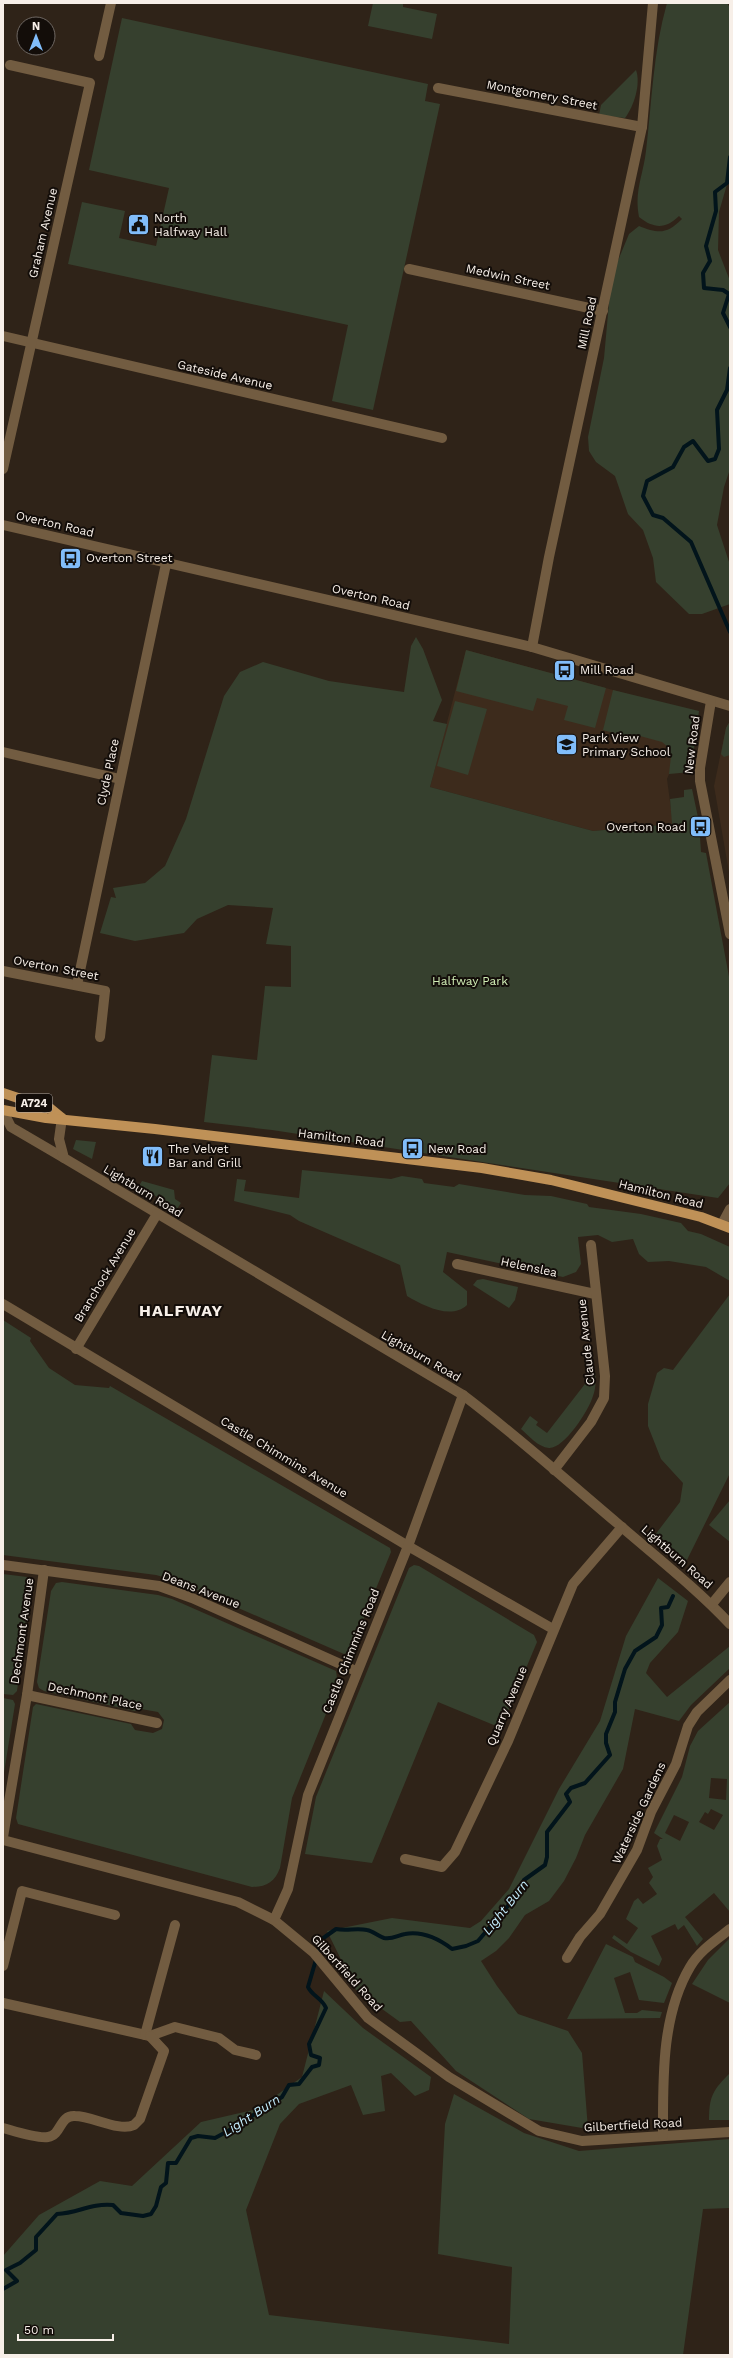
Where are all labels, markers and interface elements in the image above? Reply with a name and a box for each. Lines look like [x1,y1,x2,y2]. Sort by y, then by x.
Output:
north arrow [16,16,56,56]
text: N [32,20,40,33]
street label: Montgomery Street [485,77,599,113]
street label: Graham Avenue [26,187,60,279]
place label: North Halfway Hall [154,211,227,239]
public building icon: North Halfway Hall [126,212,152,238]
street label: Medwin Street [465,261,551,293]
street label: Mill Road [575,295,599,351]
street label: Gateside Avenue [176,357,274,393]
street label: Overton Road [15,508,95,540]
bus stop icon: Overton Street [58,545,84,571]
place label: Overton Street [86,551,173,565]
street label: Overton Road [331,581,411,613]
bus stop icon: Mill Road [551,657,577,683]
place label: Mill Road [580,663,634,677]
street label: New Road [681,715,703,775]
place label: Park View Primary School [582,731,671,759]
school or university icon: Park View Primary School [553,732,579,758]
street label: Clyde Place [94,737,122,807]
bus stop icon: Overton Road [688,814,714,840]
place label: Overton Road [606,820,686,834]
street label: Overton Street [12,953,100,983]
park label: Halfway Park [432,974,508,988]
road number: A724 [16,1094,52,1112]
street label: Hamilton Road [297,1126,385,1150]
bus stop icon: New Road [399,1136,425,1162]
place label: The Velvet Bar and Grill [168,1142,242,1170]
place label: New Road [428,1142,487,1156]
restaurant icon: The Velvet Bar and Grill [139,1143,165,1169]
street label: Lightburn Road [101,1162,185,1220]
street label: Hamilton Road [617,1177,705,1211]
street label: Branchock Avenue [71,1225,139,1325]
street label: Helenslea [499,1254,559,1280]
street label: Claude Avenue [575,1298,597,1386]
district label: HALFWAY [139,1301,223,1320]
street label: Lightburn Road [379,1327,463,1385]
street label: Castle Chimmins Avenue [218,1413,350,1501]
street label: Lightburn Road [639,1522,715,1592]
street label: Deans Avenue [160,1569,242,1611]
street label: Dechmont Avenue [8,1577,36,1685]
street label: Castle Chimmins Road [320,1587,382,1715]
street label: Quarry Avenue [484,1664,530,1748]
street label: Dechmont Place [46,1679,144,1713]
street label: Waterside Gardens [609,1760,669,1866]
water label: Light Burn [479,1877,532,1938]
street label: Gilbertfield Road [309,1932,385,2014]
water label: Light Burn [220,2091,283,2139]
street label: Gilbertfield Road [583,2115,683,2135]
scale bar [18,2316,113,2342]
text: 50 m [24,2323,54,2337]

